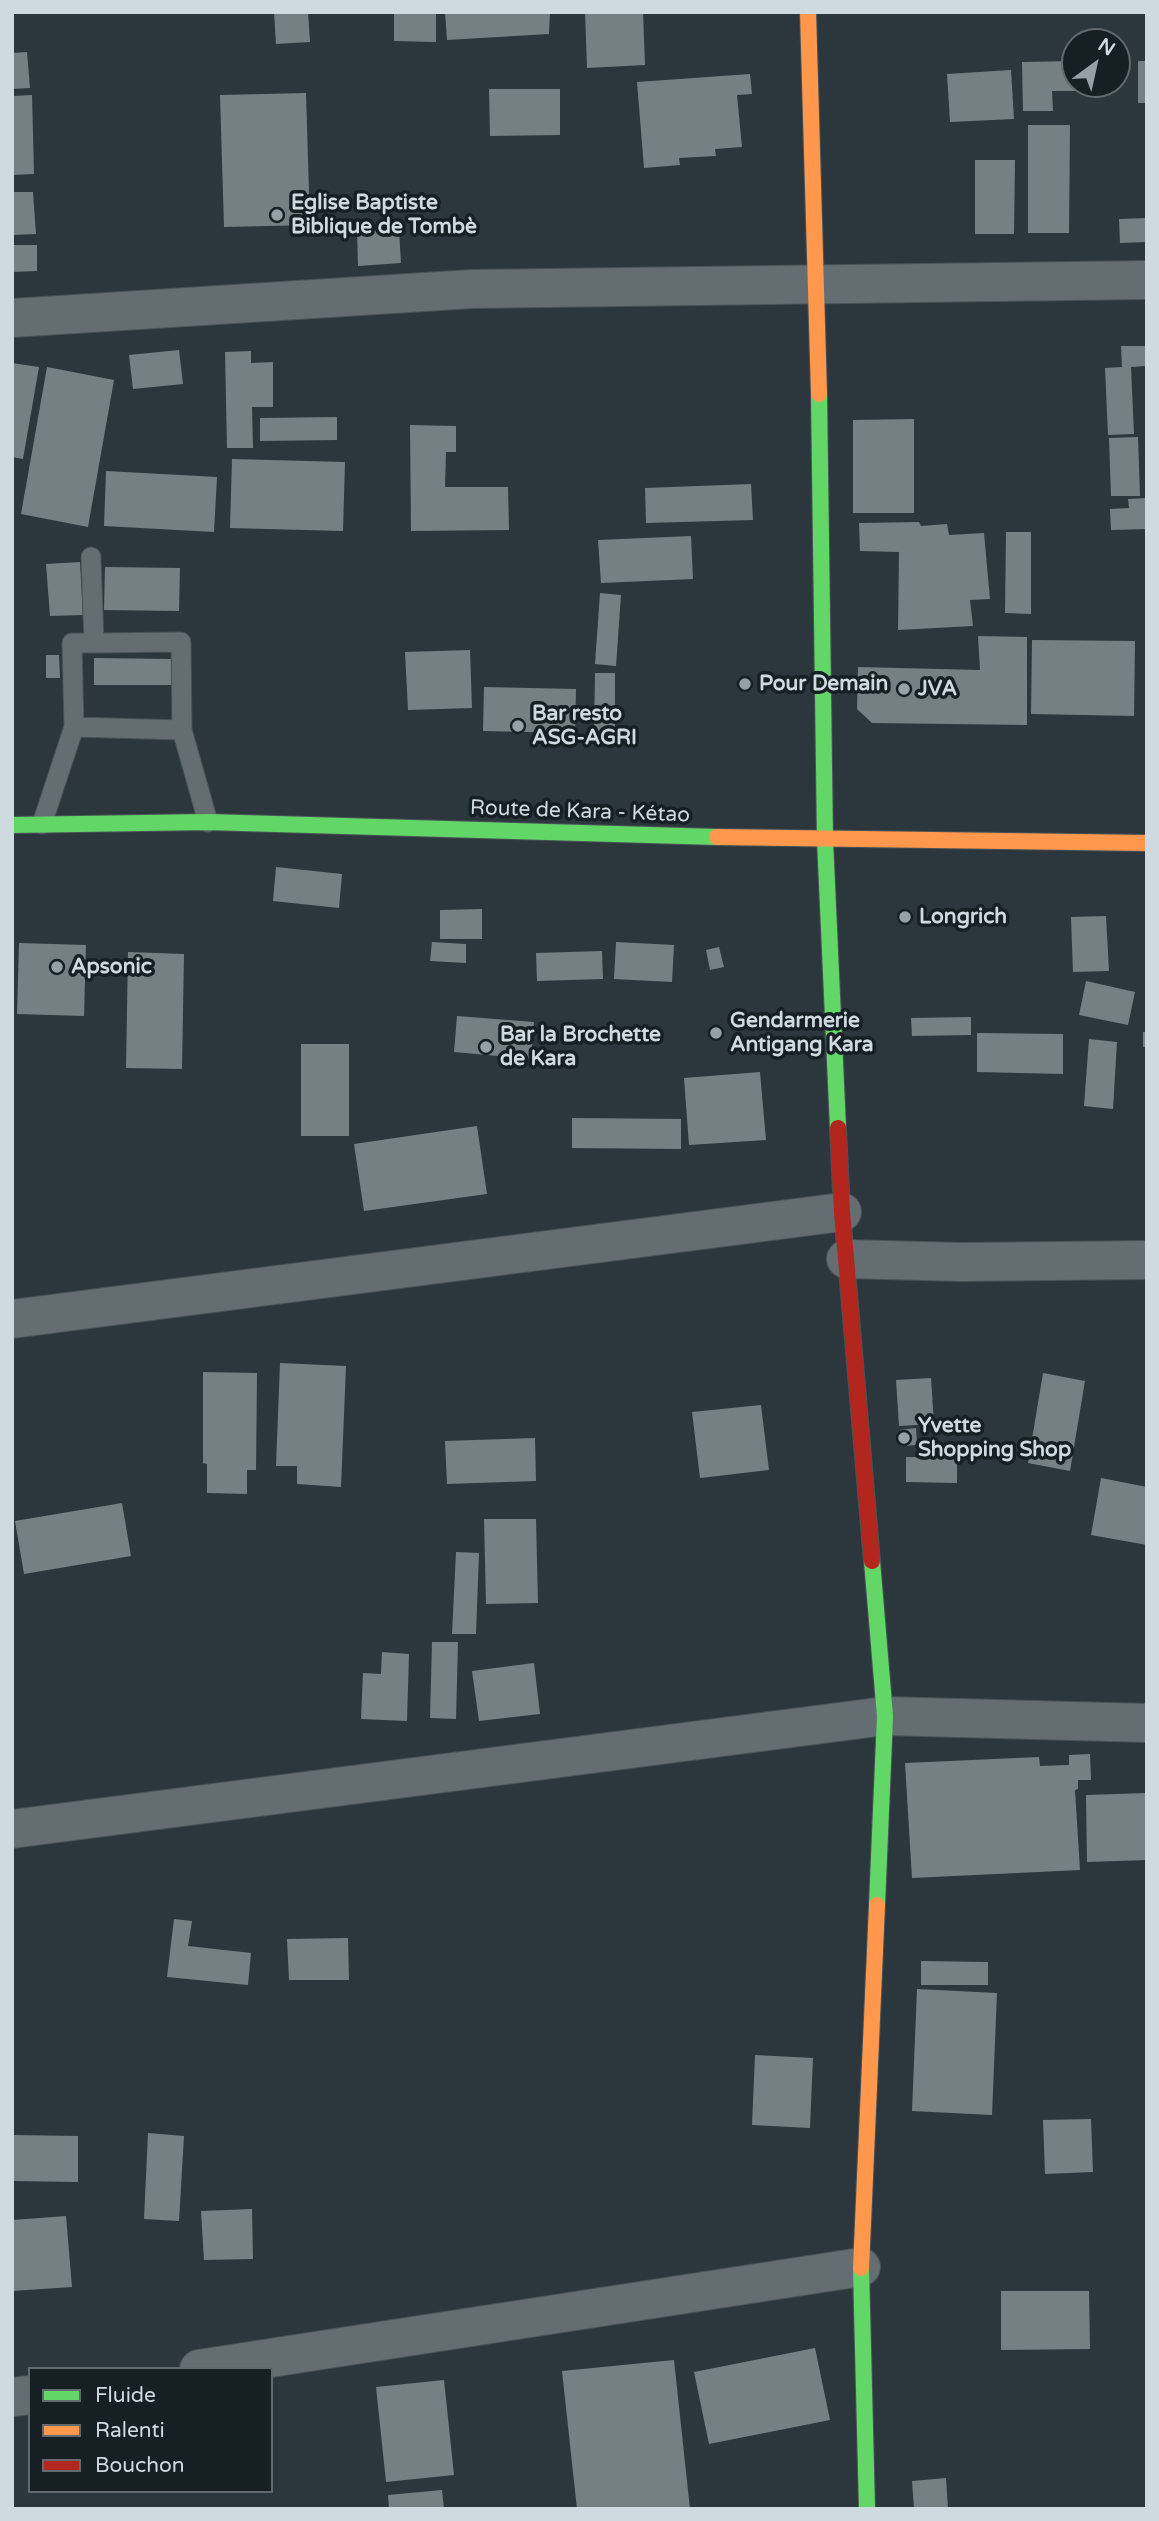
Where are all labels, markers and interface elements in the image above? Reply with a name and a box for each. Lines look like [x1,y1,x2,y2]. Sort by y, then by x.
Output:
north arrow [1061,28,1131,98]
text: N [1094,34,1119,60]
place label: Eglise Baptiste Biblique de Tombè [291,190,477,240]
marker: Eglise Baptiste Biblique de Tombè [269,207,285,223]
place label: Pour Demain [759,671,888,697]
marker: Pour Demain [737,676,753,692]
place label: JVA [918,676,957,702]
marker: JVA [896,681,912,697]
place label: Bar resto ASG-AGRI [532,701,637,751]
marker: Bar resto ASG-AGRI [510,718,526,734]
street label: Route de Kara - Kétao [470,796,690,828]
place label: Longrich [919,904,1007,930]
marker: Longrich [897,909,913,925]
place label: Apsonic [71,954,152,980]
marker: Apsonic [49,959,65,975]
place label: Gendarmerie Antigang Kara [730,1008,874,1058]
place label: Bar la Brochette de Kara [500,1022,661,1072]
marker: Gendarmerie Antigang Kara [708,1025,724,1041]
marker: Bar la Brochette de Kara [478,1039,494,1055]
place label: Yvette Shopping Shop [918,1413,1071,1463]
marker: Yvette Shopping Shop [896,1430,912,1446]
legend [28,2367,273,2493]
text: Fluide [95,2383,156,2408]
text: Ralenti [95,2418,165,2443]
text: Bouchon [95,2453,185,2478]

